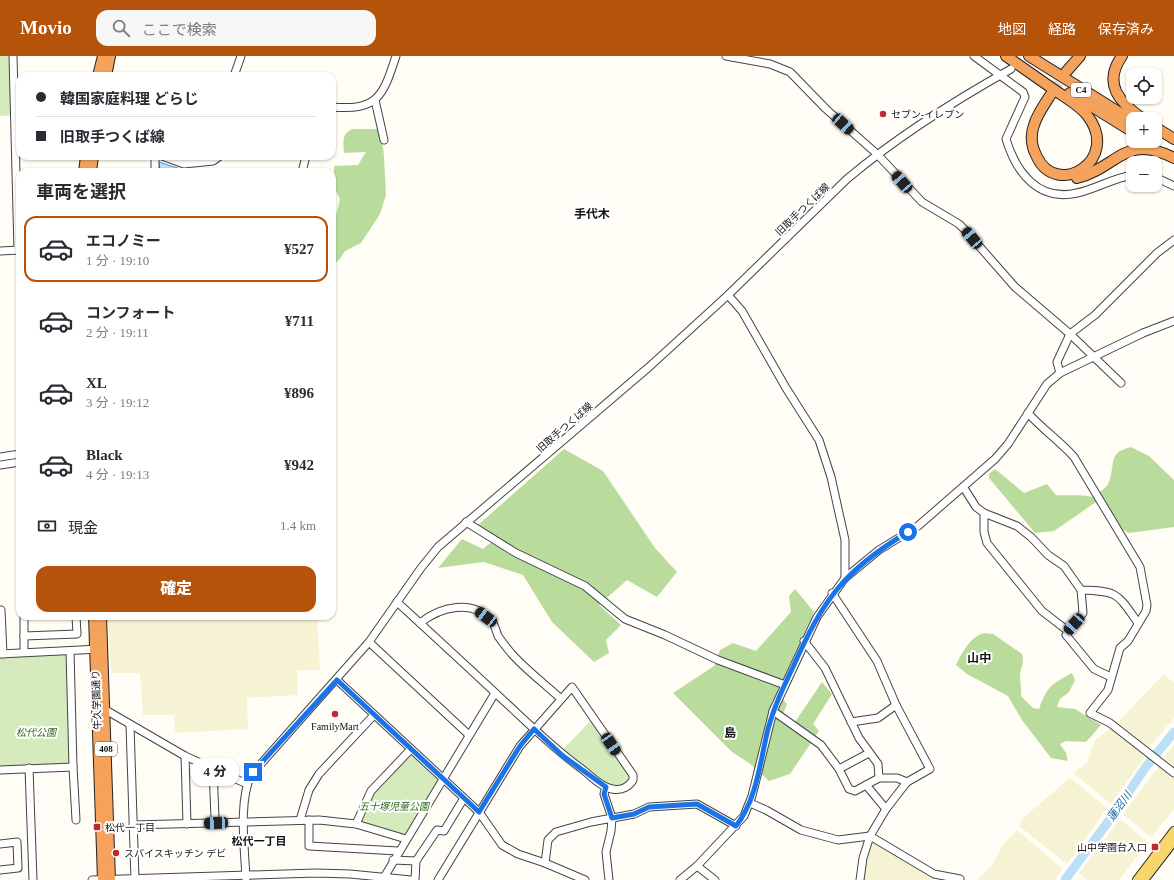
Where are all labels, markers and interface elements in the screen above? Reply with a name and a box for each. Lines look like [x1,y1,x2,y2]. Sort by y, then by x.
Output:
search box [96,10,376,46]
text: Movio [20,17,72,38]
icon: search [110,17,132,39]
text: ここで検索 [142,22,217,38]
text: 地図 [998,22,1026,37]
text: 経路 [1048,22,1076,37]
text: 保存済み [1098,22,1154,37]
map controls [1126,68,1162,192]
button: locate [1126,68,1162,104]
road number: C4 [1071,83,1091,97]
text: 韓国家庭料理 どらじ [60,91,199,107]
marker: セブン-イレブン [878,109,888,119]
place label: セブン-イレブン [891,109,964,120]
car [830,112,856,136]
button: + [1126,112,1162,148]
text: 旧取手つくば線 [60,129,165,145]
button: − [1126,156,1162,192]
car [890,169,914,195]
street label: 旧取手つくば線 [773,181,831,238]
text: 車両を選択 [36,182,126,202]
district label: 手代木 [574,207,610,221]
car [960,225,984,251]
icon: car [38,231,74,267]
text: エコノミー [86,233,161,249]
text: ¥527 [284,241,314,257]
text: 1 分 · 19:10 [86,253,149,268]
icon: car [38,303,74,339]
text: コンフォート [86,305,176,321]
text: ¥711 [285,313,314,329]
text: 2 分 · 19:11 [86,325,149,340]
icon: car [38,375,74,411]
text: XL [86,375,107,391]
text: ¥896 [284,385,314,401]
text: 3 分 · 19:12 [86,395,149,410]
street label: 旧取手つくば線 [534,400,594,454]
icon: car [38,447,74,483]
text: Black [86,447,123,463]
text: ¥942 [284,457,314,473]
text: 4 分 · 19:13 [86,467,149,482]
icon: cash [36,515,58,537]
text: 1.4 km [280,518,316,533]
text: 現金 [68,520,98,536]
route start [899,523,917,541]
button: 確定 [36,566,316,612]
car [473,605,499,629]
car [1062,611,1086,637]
district label: 山中 [967,651,991,665]
street label: 牛久学園通り [90,670,103,730]
marker: FamilyMart [330,709,340,719]
place label: FamilyMart [311,721,359,732]
district label: 島 [724,726,736,740]
park label: 松代公園 [16,727,58,738]
car [599,731,623,757]
road number: 408 [95,742,117,756]
callout: 4 分 [191,758,239,786]
route end [244,763,262,781]
text: 4 分 [204,764,226,779]
water label: 蓮沼川 [1104,788,1134,823]
park label: 五十塚児童公園 [359,801,431,812]
car [204,817,228,829]
marker: 松代一丁目 [92,822,102,832]
place label: 松代一丁目 [105,822,155,833]
district label: 松代一丁目 [232,835,287,847]
place label: 山中学園台入口 [1077,842,1147,853]
marker: 山中学園台入口 [1150,842,1160,852]
marker: スパイスキッチン デビ [111,848,121,858]
place label: スパイスキッチン デビ [124,848,226,859]

